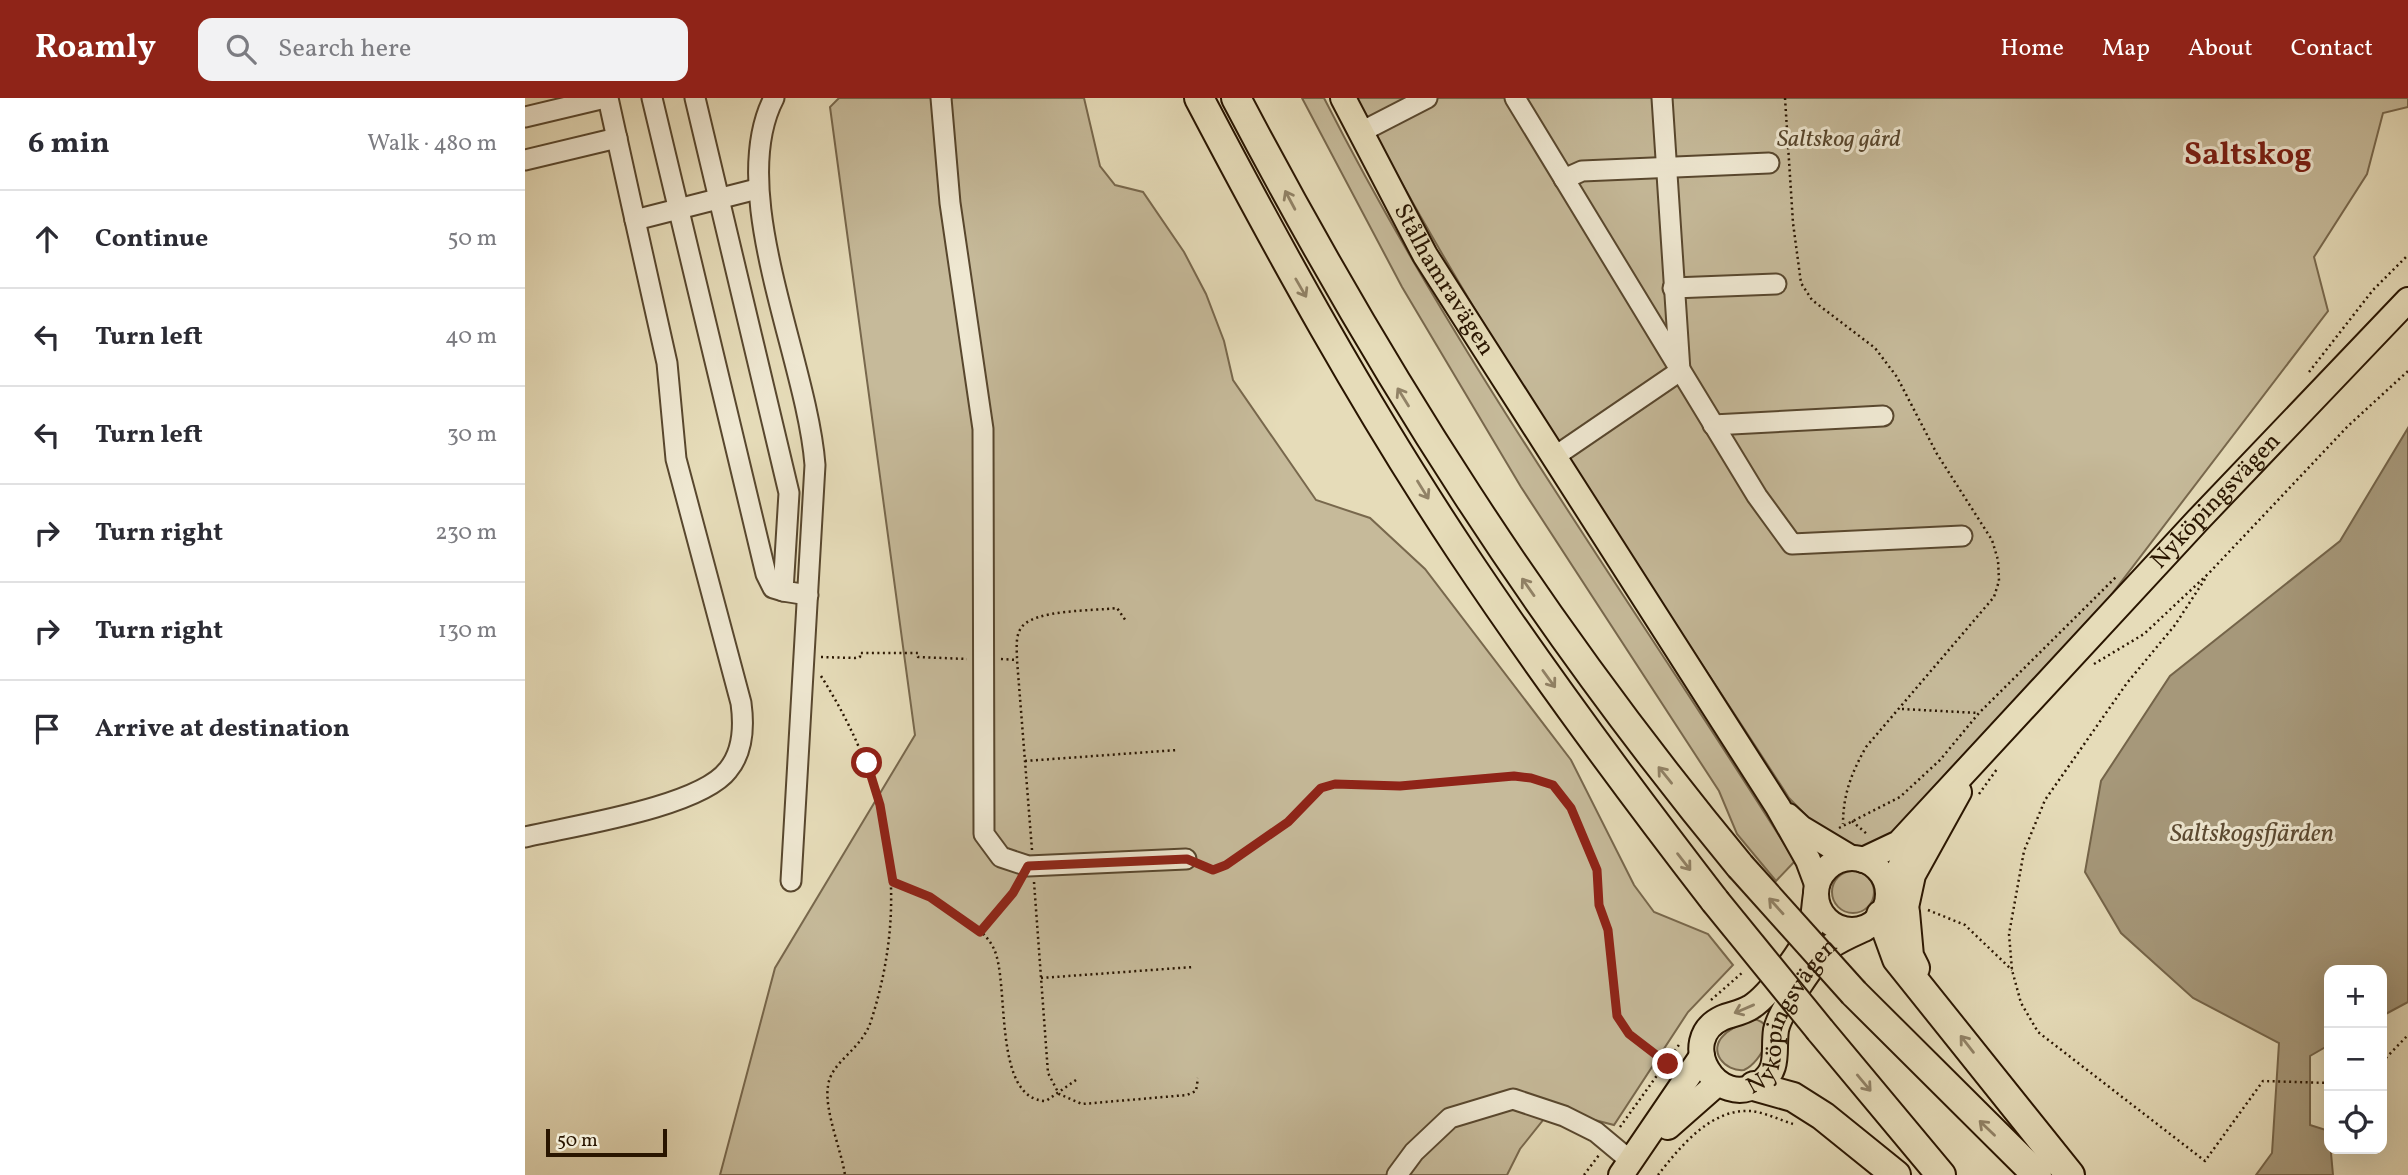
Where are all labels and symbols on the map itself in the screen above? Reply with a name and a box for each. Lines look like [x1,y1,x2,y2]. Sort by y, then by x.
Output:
park label: Saltskog gård [1777,123,1901,157]
district label: Saltskog [2184,134,2312,178]
one-way arrow [1282,190,1296,211]
street label: Stålhamravägen [1384,198,1502,363]
one-way arrow [1294,277,1308,297]
one-way arrow [1396,387,1410,407]
street label: Nyköpingsvägen [2143,426,2289,577]
one-way arrow [1415,480,1430,499]
one-way arrow [1521,578,1535,597]
one-way arrow [1542,669,1556,688]
route start [851,747,882,778]
one-way arrow [1658,767,1673,785]
water label: Saltskogsfjärden [2170,816,2334,852]
one-way arrow [1677,852,1692,871]
one-way arrow [1767,898,1784,915]
street label: Nyköpingsvägen [1741,930,1846,1104]
one-way arrow [1733,1004,1755,1017]
one-way arrow [1960,1036,1975,1054]
route end [1652,1048,1683,1079]
one-way arrow [1856,1073,1872,1091]
one-way arrow [1979,1120,1997,1137]
scale bar [546,1126,667,1158]

